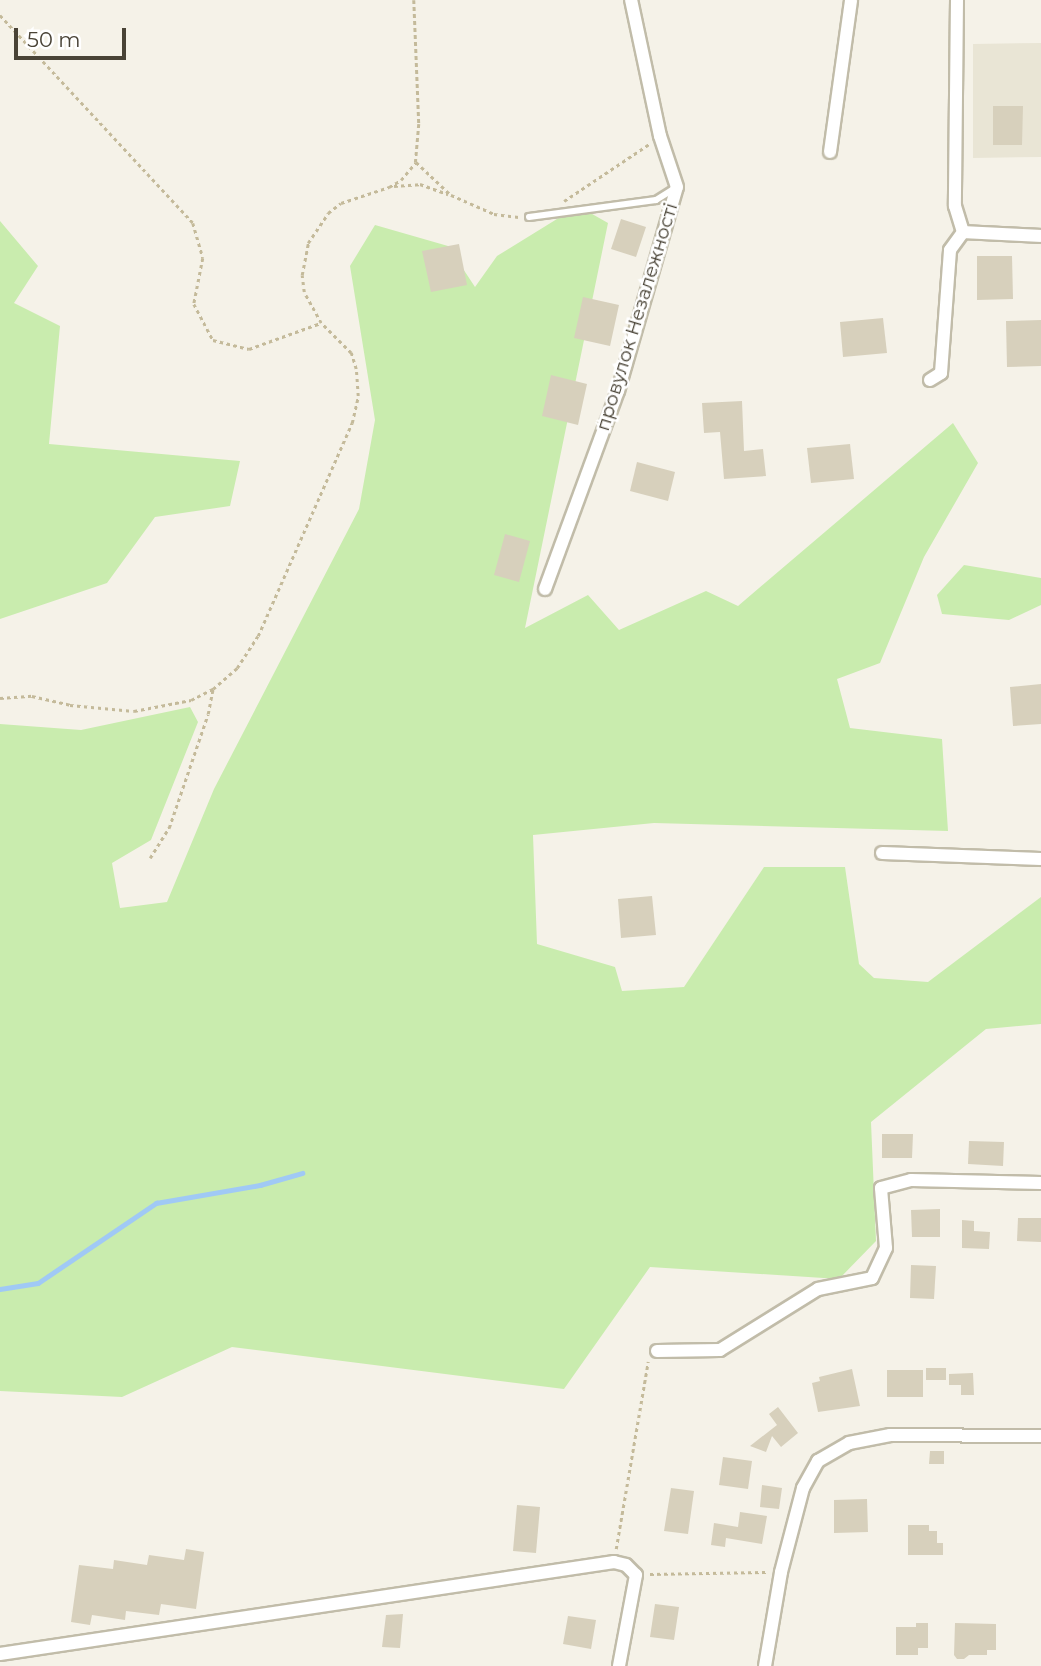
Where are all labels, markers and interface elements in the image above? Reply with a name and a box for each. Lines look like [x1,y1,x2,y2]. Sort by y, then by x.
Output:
scale bar [18,14,130,58]
text: 50 m [27,27,81,52]
street label: провулок Незалежності [591,200,683,434]

